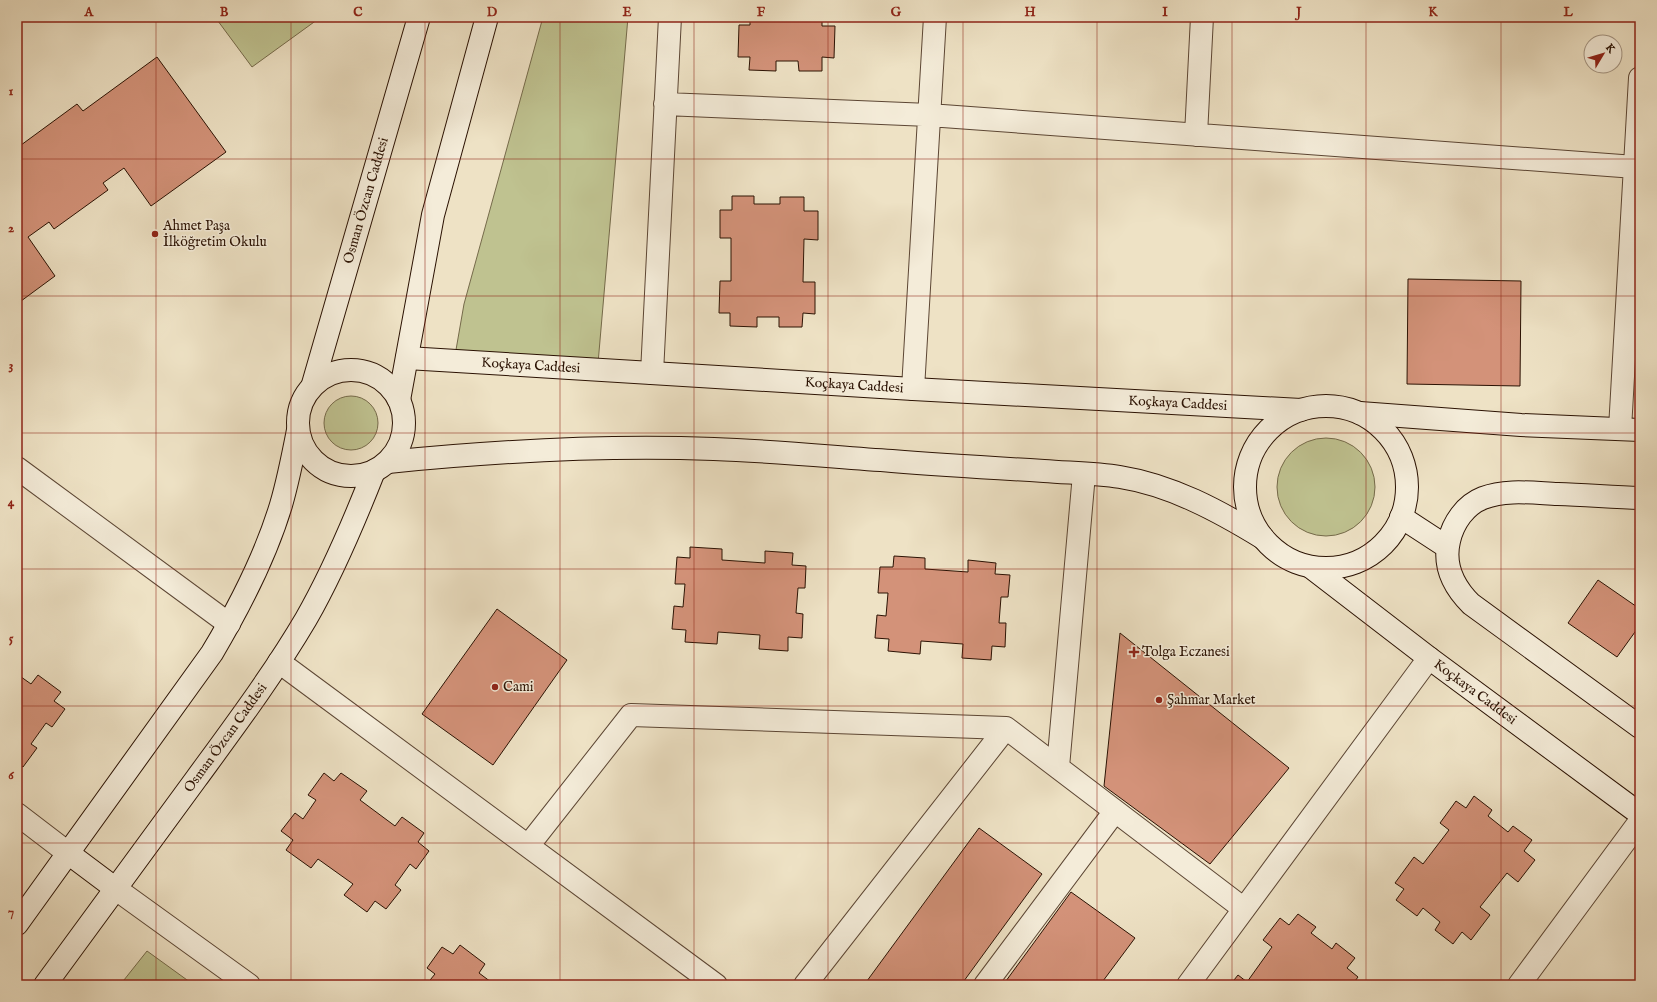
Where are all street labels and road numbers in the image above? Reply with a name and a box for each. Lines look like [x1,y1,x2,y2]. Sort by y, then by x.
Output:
street label: Osman Özcan Caddesi [339,135,393,266]
street label: Koçkaya Caddesi [481,354,581,378]
street label: Koçkaya Caddesi [804,373,904,397]
street label: Koçkaya Caddesi [1128,392,1228,415]
street label: Koçkaya Caddesi [1430,655,1521,729]
street label: Osman Özcan Caddesi [180,680,271,796]

